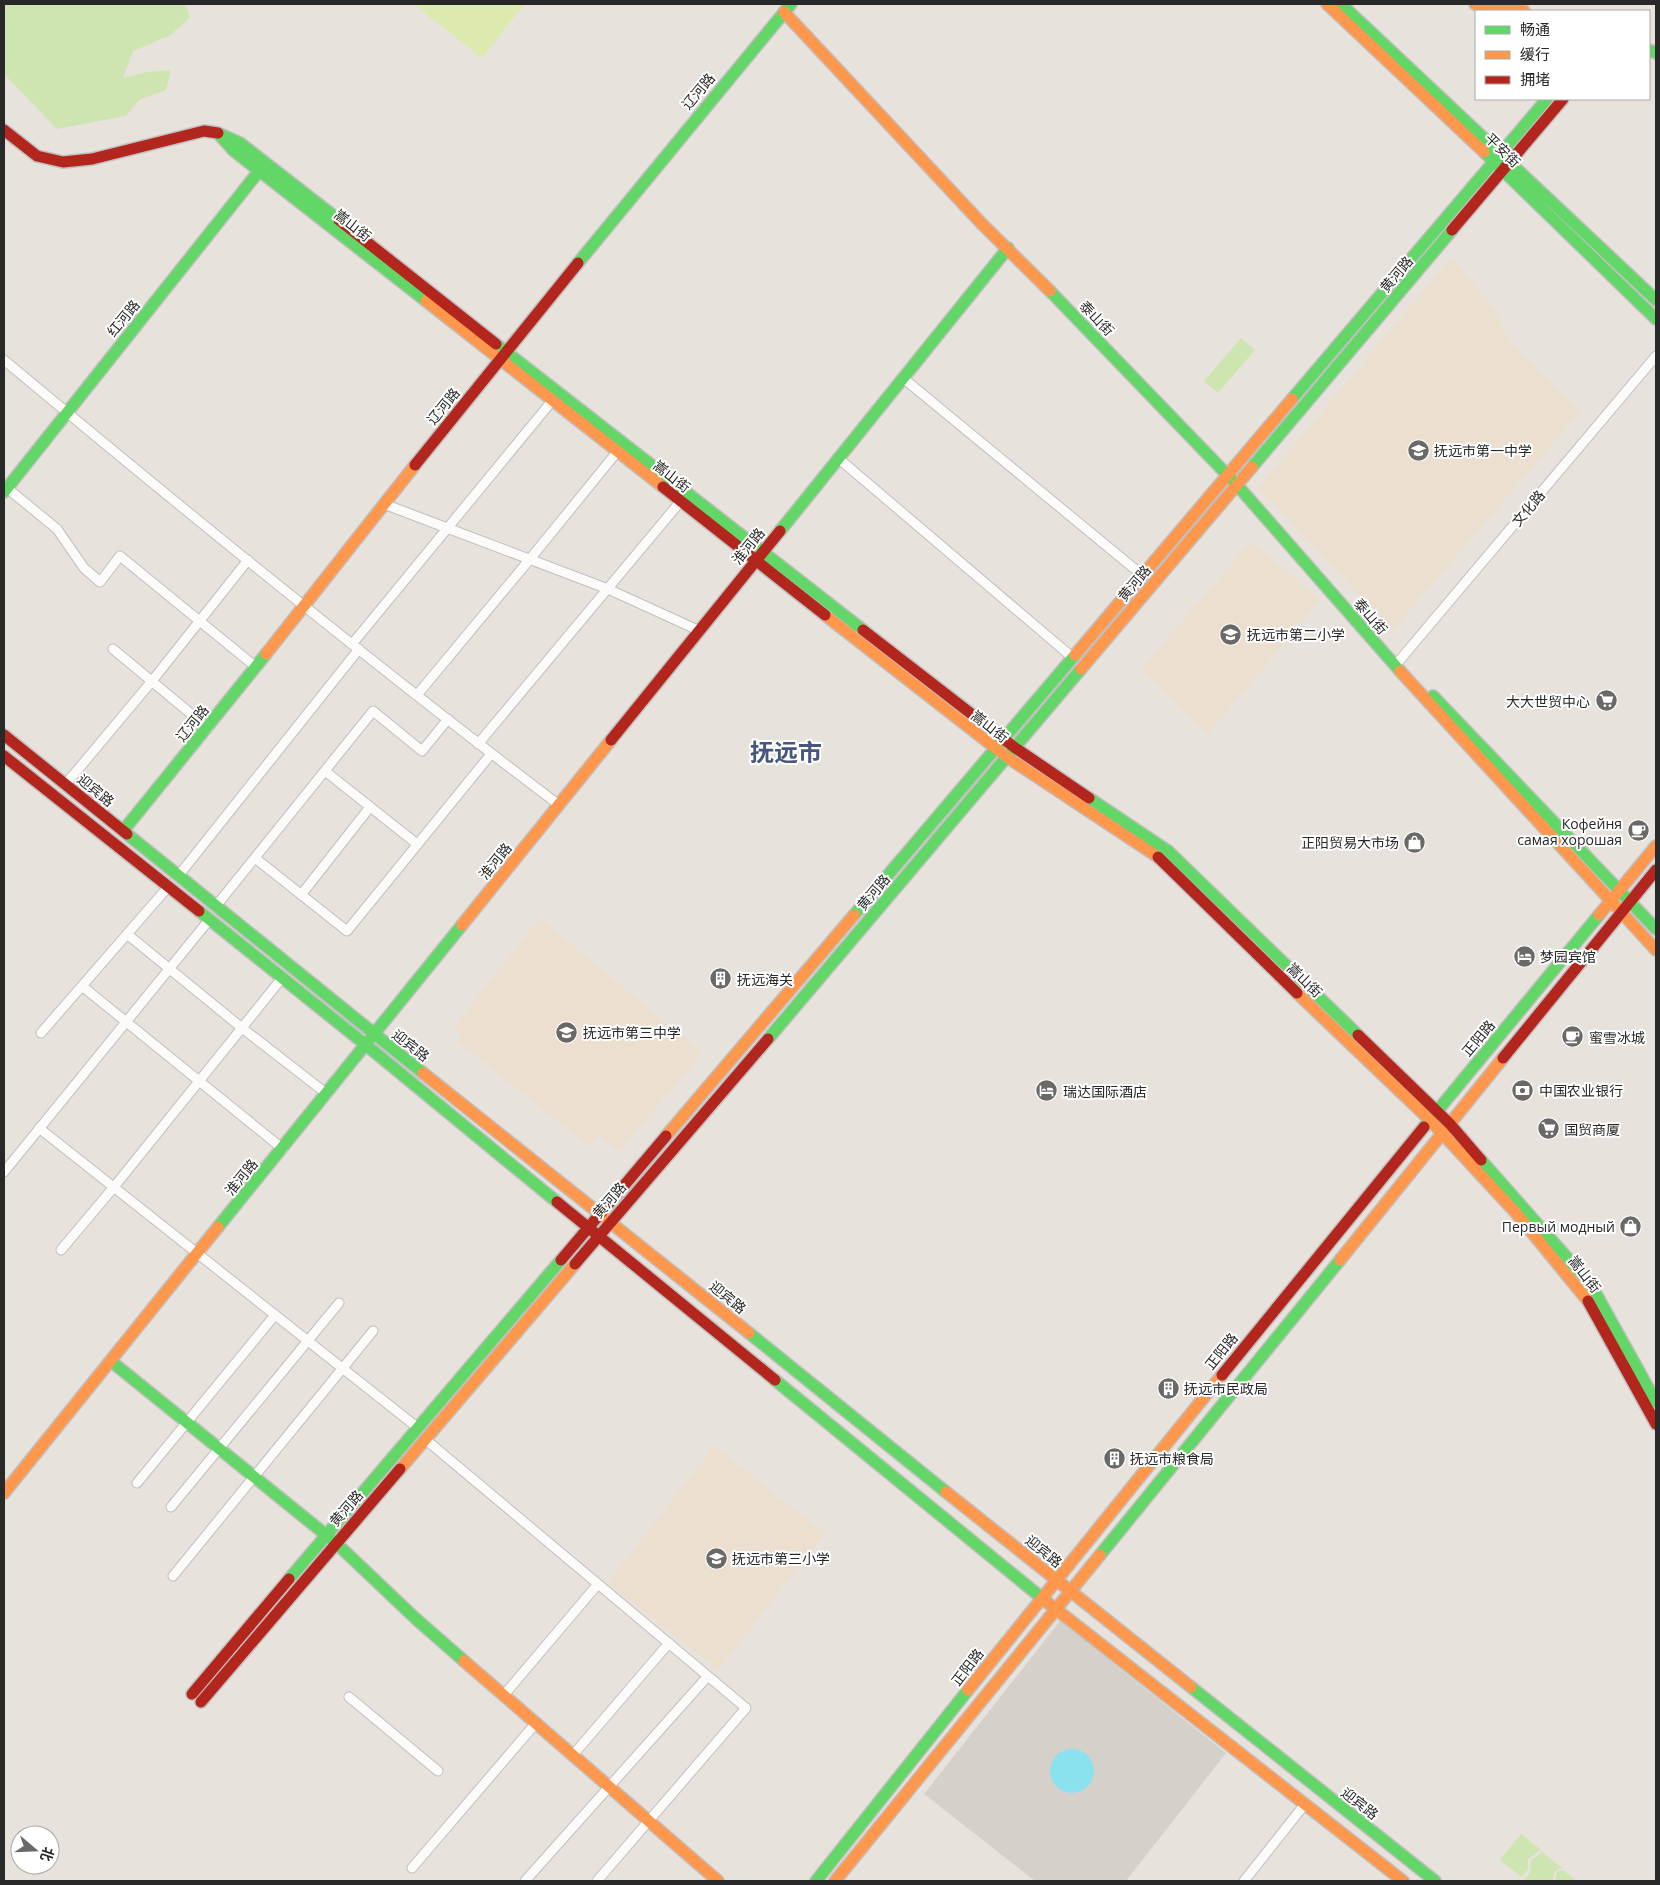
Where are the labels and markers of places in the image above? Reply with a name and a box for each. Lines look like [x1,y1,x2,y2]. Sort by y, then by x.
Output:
school or university icon: 抚远市第一中学 [1406,438,1430,462]
place label: 抚远市第一中学 [1434,441,1532,460]
school or university icon: 抚远市第二小学 [1219,622,1243,646]
place label: 抚远市第二小学 [1247,625,1345,644]
supermarket icon: 大大世贸中心 [1594,689,1618,713]
place label: 大大世贸中心 [1506,692,1590,711]
place label: Кофейня самая хорошая [1517,814,1622,849]
cafe icon: Кофейня самая хорошая [1626,819,1650,843]
shop icon: 正阳贸易大市场 [1403,830,1427,854]
place label: 正阳贸易大市场 [1301,833,1399,852]
hotel icon: 梦园宾馆 [1512,944,1536,968]
place label: 梦园宾馆 [1540,947,1596,966]
building icon: 抚远海关 [709,967,733,991]
place label: 抚远海关 [737,970,793,989]
school or university icon: 抚远市第三中学 [555,1020,579,1044]
place label: 抚远市第三中学 [583,1023,681,1042]
cafe icon: 蜜雪冰城 [1561,1025,1585,1049]
place label: 蜜雪冰城 [1589,1028,1645,1047]
bank icon: 中国农业银行 [1511,1078,1535,1102]
hotel icon: 瑞达国际酒店 [1035,1079,1059,1103]
place label: 中国农业银行 [1539,1081,1623,1100]
place label: 瑞达国际酒店 [1063,1082,1147,1101]
supermarket icon: 国贸商厦 [1536,1117,1560,1141]
place label: 国贸商厦 [1564,1120,1620,1139]
shop icon: Первый модный [1619,1214,1643,1238]
place label: Первый модный [1502,1217,1615,1236]
building icon: 抚远市民政局 [1156,1376,1180,1400]
place label: 抚远市民政局 [1184,1379,1268,1398]
building icon: 抚远市粮食局 [1102,1446,1126,1470]
place label: 抚远市粮食局 [1130,1449,1214,1468]
school or university icon: 抚远市第三小学 [704,1546,728,1570]
place label: 抚远市第三小学 [732,1549,830,1568]

